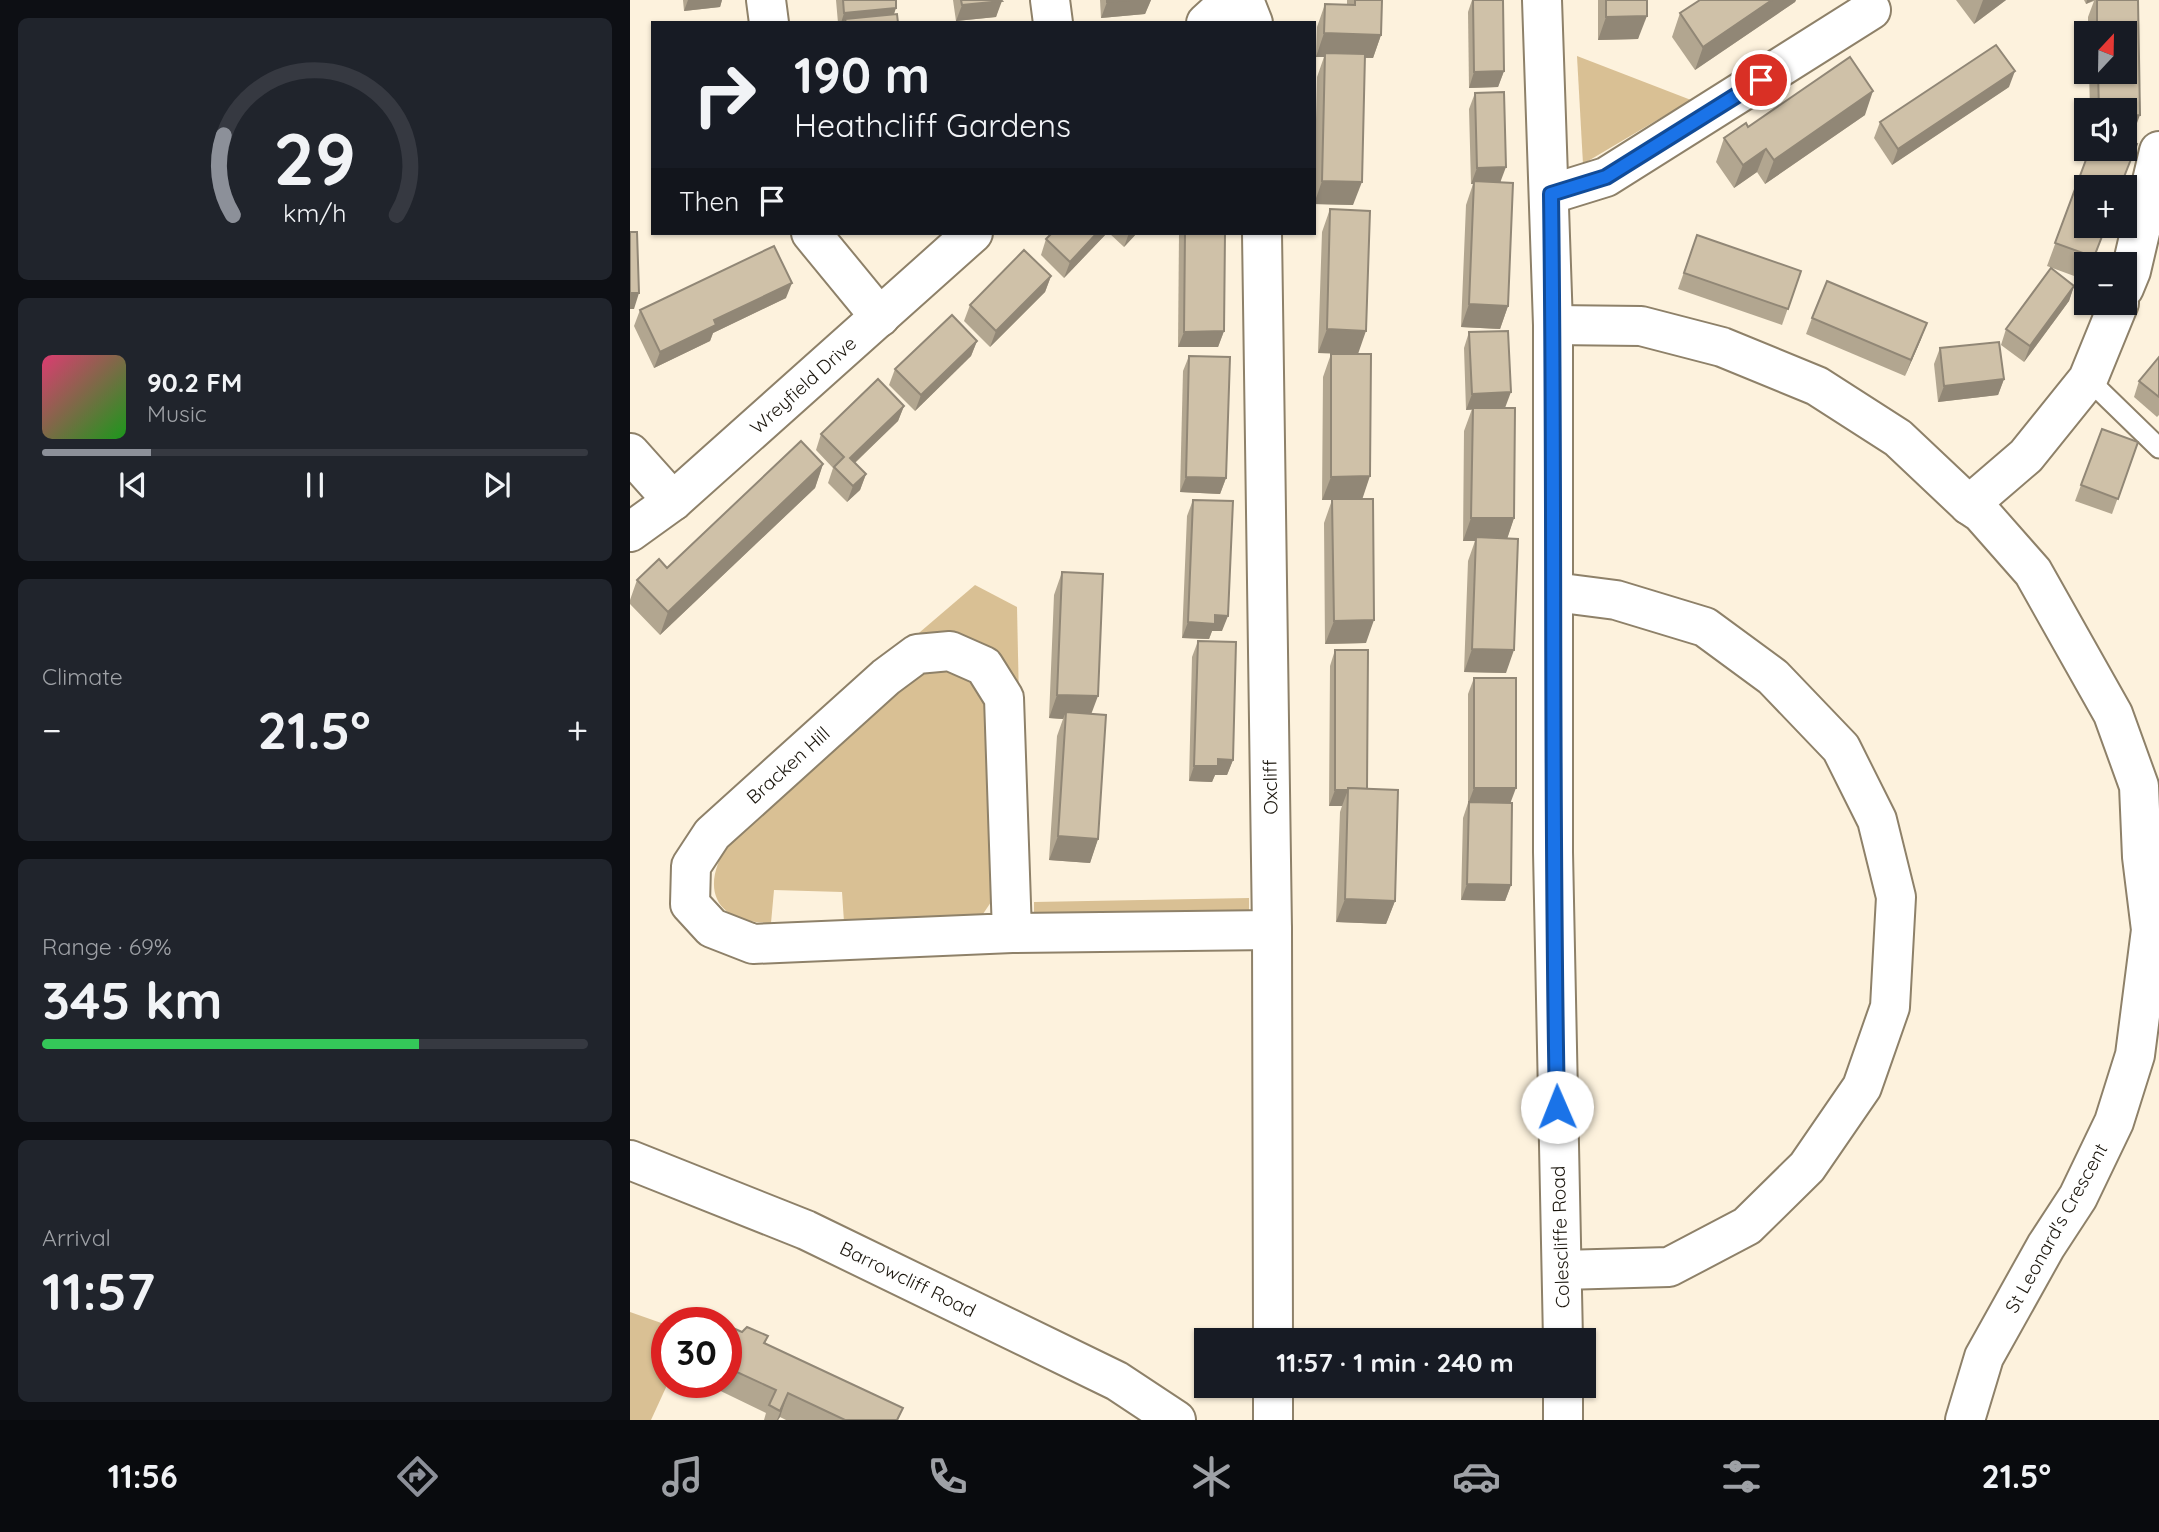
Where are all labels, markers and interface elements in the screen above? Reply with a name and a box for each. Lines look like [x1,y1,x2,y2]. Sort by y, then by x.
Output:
north arrow [2074,21,2137,84]
map controls [2074,21,2137,315]
text: 190 m [794,44,930,105]
icon: right [679,49,770,140]
pin [1731,50,1791,110]
icon: arrive [1742,61,1780,99]
button: sound [2074,98,2137,161]
text: Heathcliff Gardens [794,105,1071,145]
text: 29 [274,113,356,204]
button: + [2074,175,2137,238]
icon: arrive [753,182,791,220]
text: Then [679,185,739,218]
text: km/h [283,197,347,228]
button: − [2074,252,2137,315]
street label: Wreyfield Drive [745,331,861,439]
text: 90.2 FM [147,366,242,399]
text: Music [147,399,207,428]
icon: previous [114,466,152,504]
icon: pause [296,466,334,504]
icon: next [478,466,516,504]
text: Climate [42,662,123,691]
text: 21.5° [258,697,371,762]
text: − [42,706,62,754]
text: + [567,706,588,754]
street label: Bracken Hill [741,721,835,809]
street label: Oxcliff [1258,759,1282,815]
text: Range · 69% [42,932,172,961]
text: 345 km [42,967,223,1032]
position arrow [1520,1070,1594,1144]
street label: St Leonard's Crescent [1999,1139,2113,1317]
street label: Colescliffe Road [1546,1165,1574,1309]
text: Arrival [42,1223,111,1252]
street label: Barrowcliff Road [836,1236,980,1322]
text: 11:57 [42,1258,155,1323]
speed limit sign: 30 [651,1307,742,1398]
text: 11:57 · 1 min · 240 m [1276,1346,1514,1379]
icon: directions [393,1452,442,1501]
icon: music [658,1452,707,1501]
icon: phone [923,1452,972,1501]
icon: climate [1187,1452,1236,1501]
icon: car [1452,1452,1501,1501]
icon: filters [1717,1452,1766,1501]
text: 11:56 [108,1456,178,1496]
text: 21.5° [1981,1456,2051,1496]

